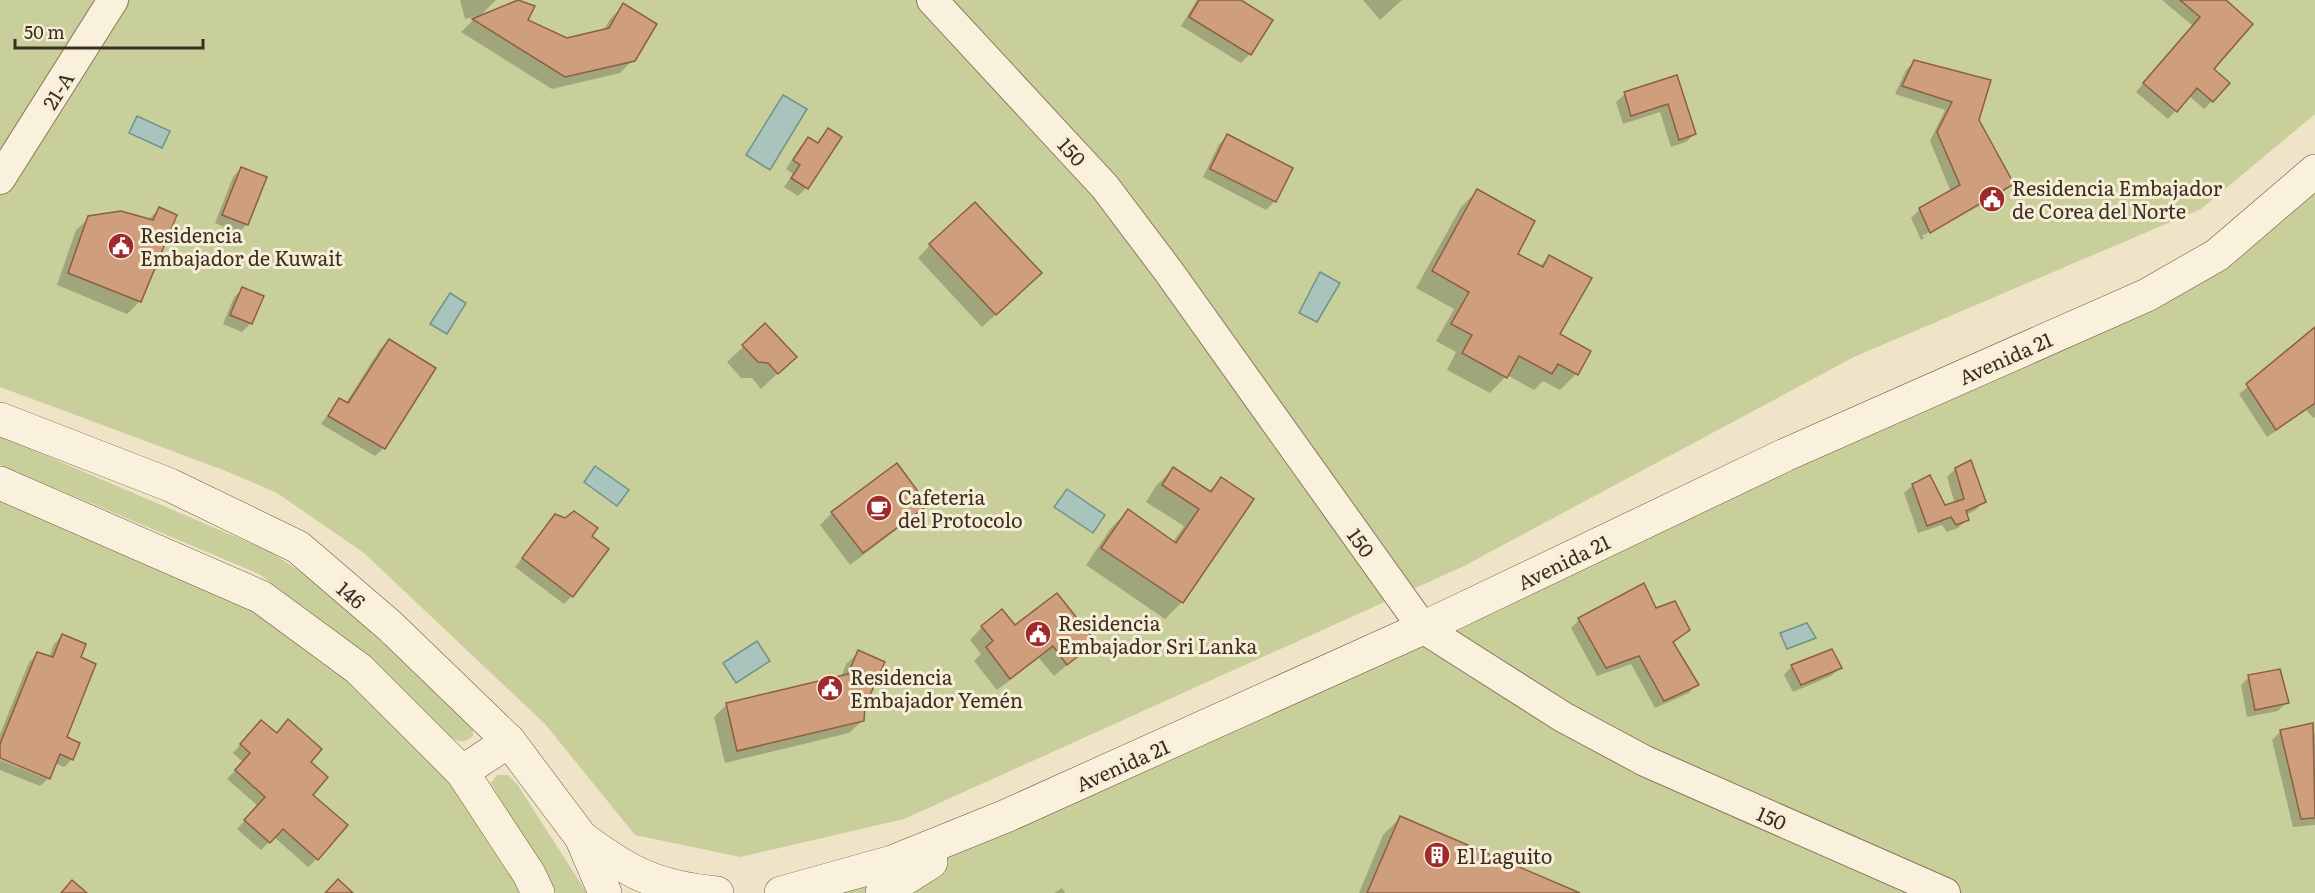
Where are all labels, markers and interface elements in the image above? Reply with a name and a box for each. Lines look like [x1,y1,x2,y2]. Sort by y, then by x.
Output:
scale bar [15,12,202,50]
text: 50 m [24,18,65,45]
street label: 21-A [34,65,80,115]
street label: 150 [1052,130,1094,172]
place label: Residencia Embajador de Corea del Norte [2012,172,2223,225]
public building icon: Residencia Embajador de Corea del Norte [1977,184,2007,214]
place label: Residencia Embajador de Kuwait [140,219,343,272]
public building icon: Residencia Embajador de Kuwait [106,231,136,261]
street label: Avenida 21 [1953,323,2057,391]
place label: Cafeteria del Protocolo [898,481,1023,534]
cafe icon: Cafeteria del Protocolo [864,493,894,523]
street label: 150 [1341,521,1383,563]
street label: Avenida 21 [1512,526,1614,596]
street label: 146 [331,573,373,615]
place label: Residencia Embajador Sri Lanka [1058,607,1258,660]
public building icon: Residencia Embajador Sri Lanka [1023,619,1053,649]
place label: Residencia Embajador Yemén [850,661,1023,714]
public building icon: Residencia Embajador Yemén [815,673,845,703]
street label: Avenida 21 [1070,730,1174,798]
street label: 150 [1752,797,1792,837]
building icon: El Laguito [1422,840,1452,870]
place label: El Laguito [1456,840,1552,870]

